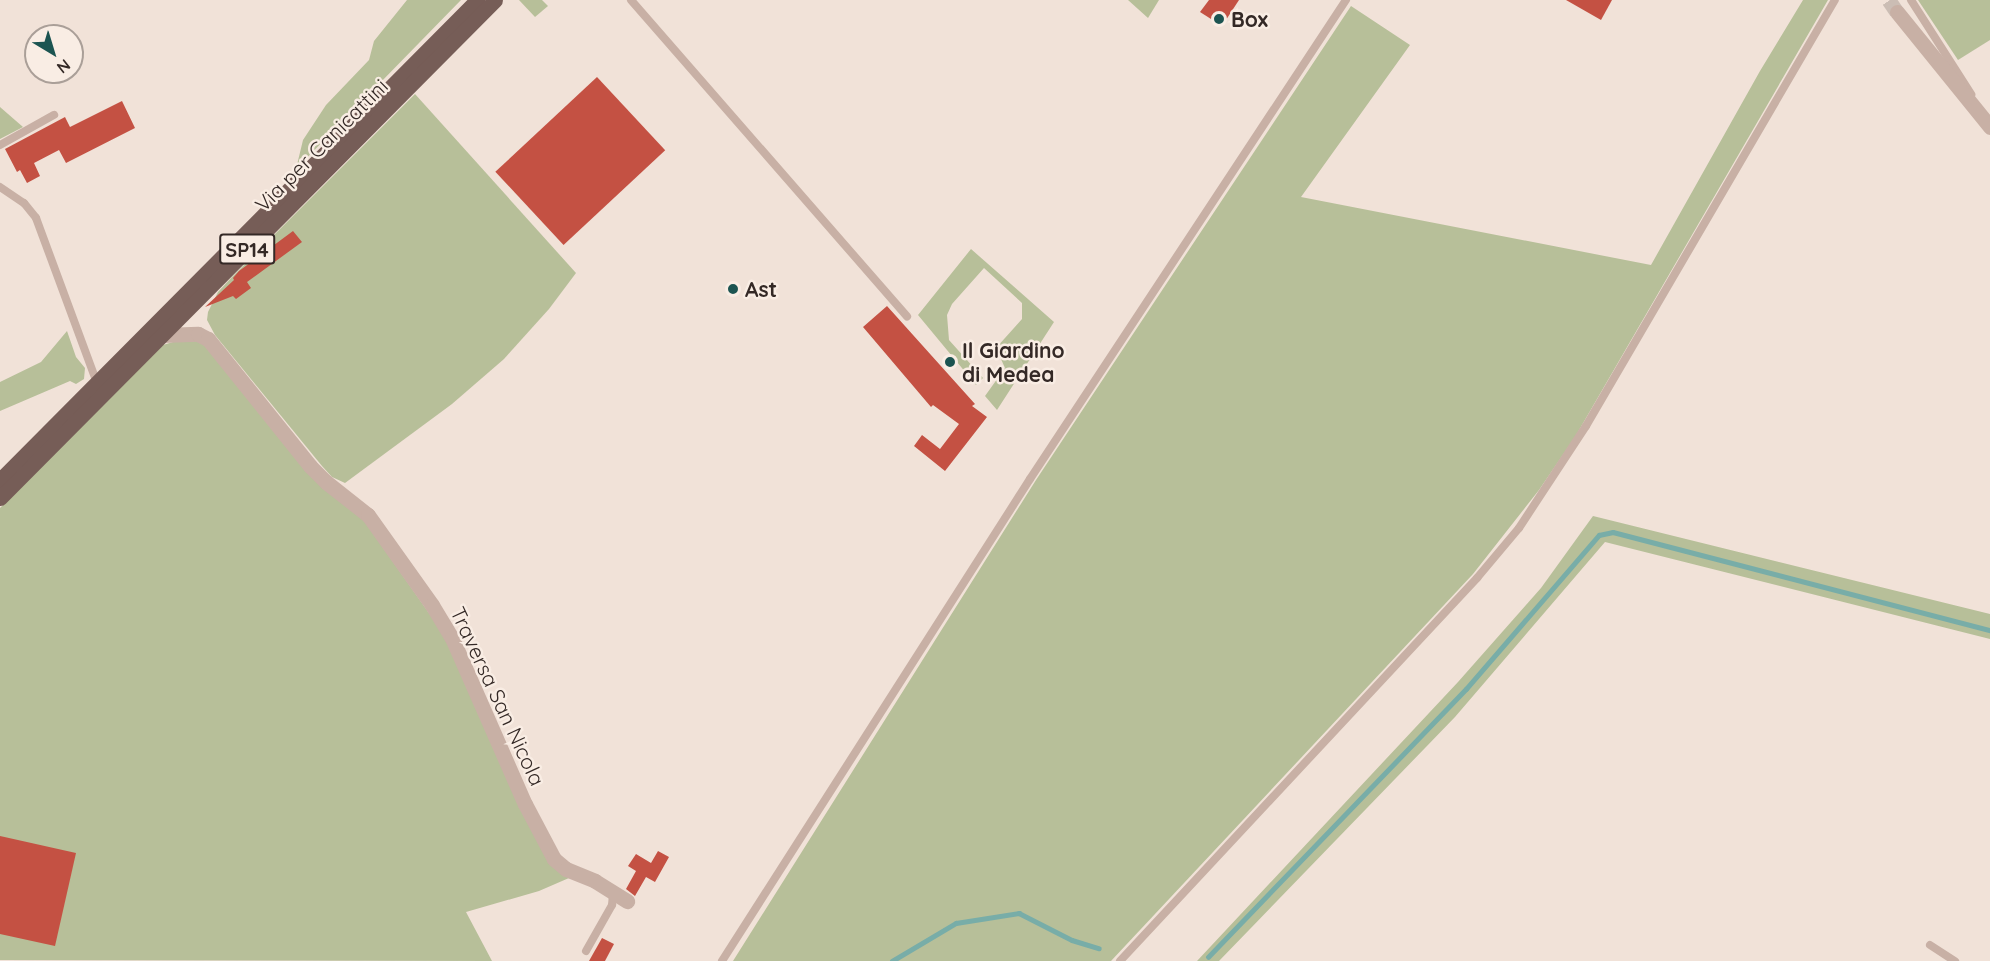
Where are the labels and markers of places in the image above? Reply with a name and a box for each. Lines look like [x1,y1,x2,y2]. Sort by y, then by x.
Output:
place label: Box [1231,6,1268,32]
marker: Box [1212,12,1226,26]
place label: Ast [745,276,777,302]
marker: Ast [726,282,740,296]
place label: Il Giardino di Medea [962,337,1065,387]
marker: Il Giardino di Medea [943,355,957,369]

